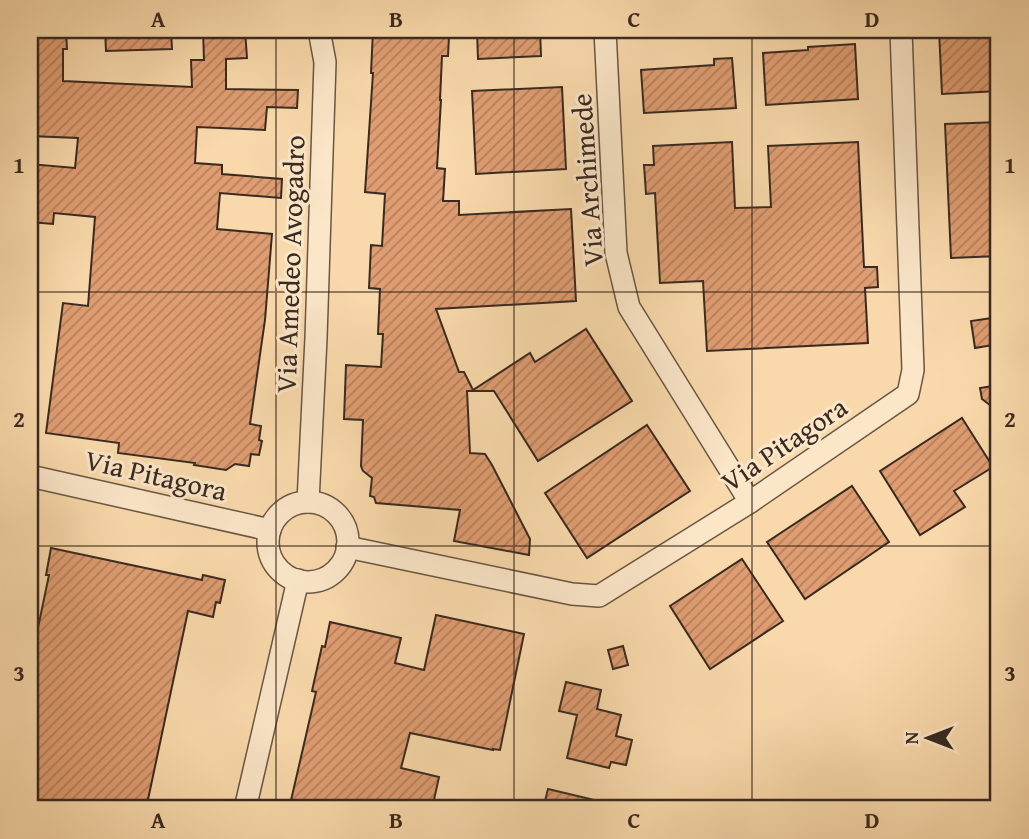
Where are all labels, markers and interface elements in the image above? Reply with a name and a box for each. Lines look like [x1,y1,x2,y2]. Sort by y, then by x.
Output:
text: A [151,2,166,35]
text: B [389,2,403,35]
text: C [627,2,641,35]
text: D [865,2,880,35]
street label: Via Archimede [560,92,613,268]
street label: Via Amedeo Avogadro [265,134,314,394]
text: 1 [13,148,25,181]
text: 1 [1004,148,1016,181]
street label: Via Pitagora [712,386,856,501]
text: 2 [13,402,25,435]
text: 2 [1004,402,1016,435]
street label: Via Pitagora [81,438,232,511]
text: 3 [13,656,25,689]
text: 3 [1004,656,1016,689]
north arrow [892,702,962,772]
text: N [897,731,925,744]
text: A [151,803,166,836]
text: B [389,803,403,836]
text: C [627,803,641,836]
text: D [865,803,880,836]

